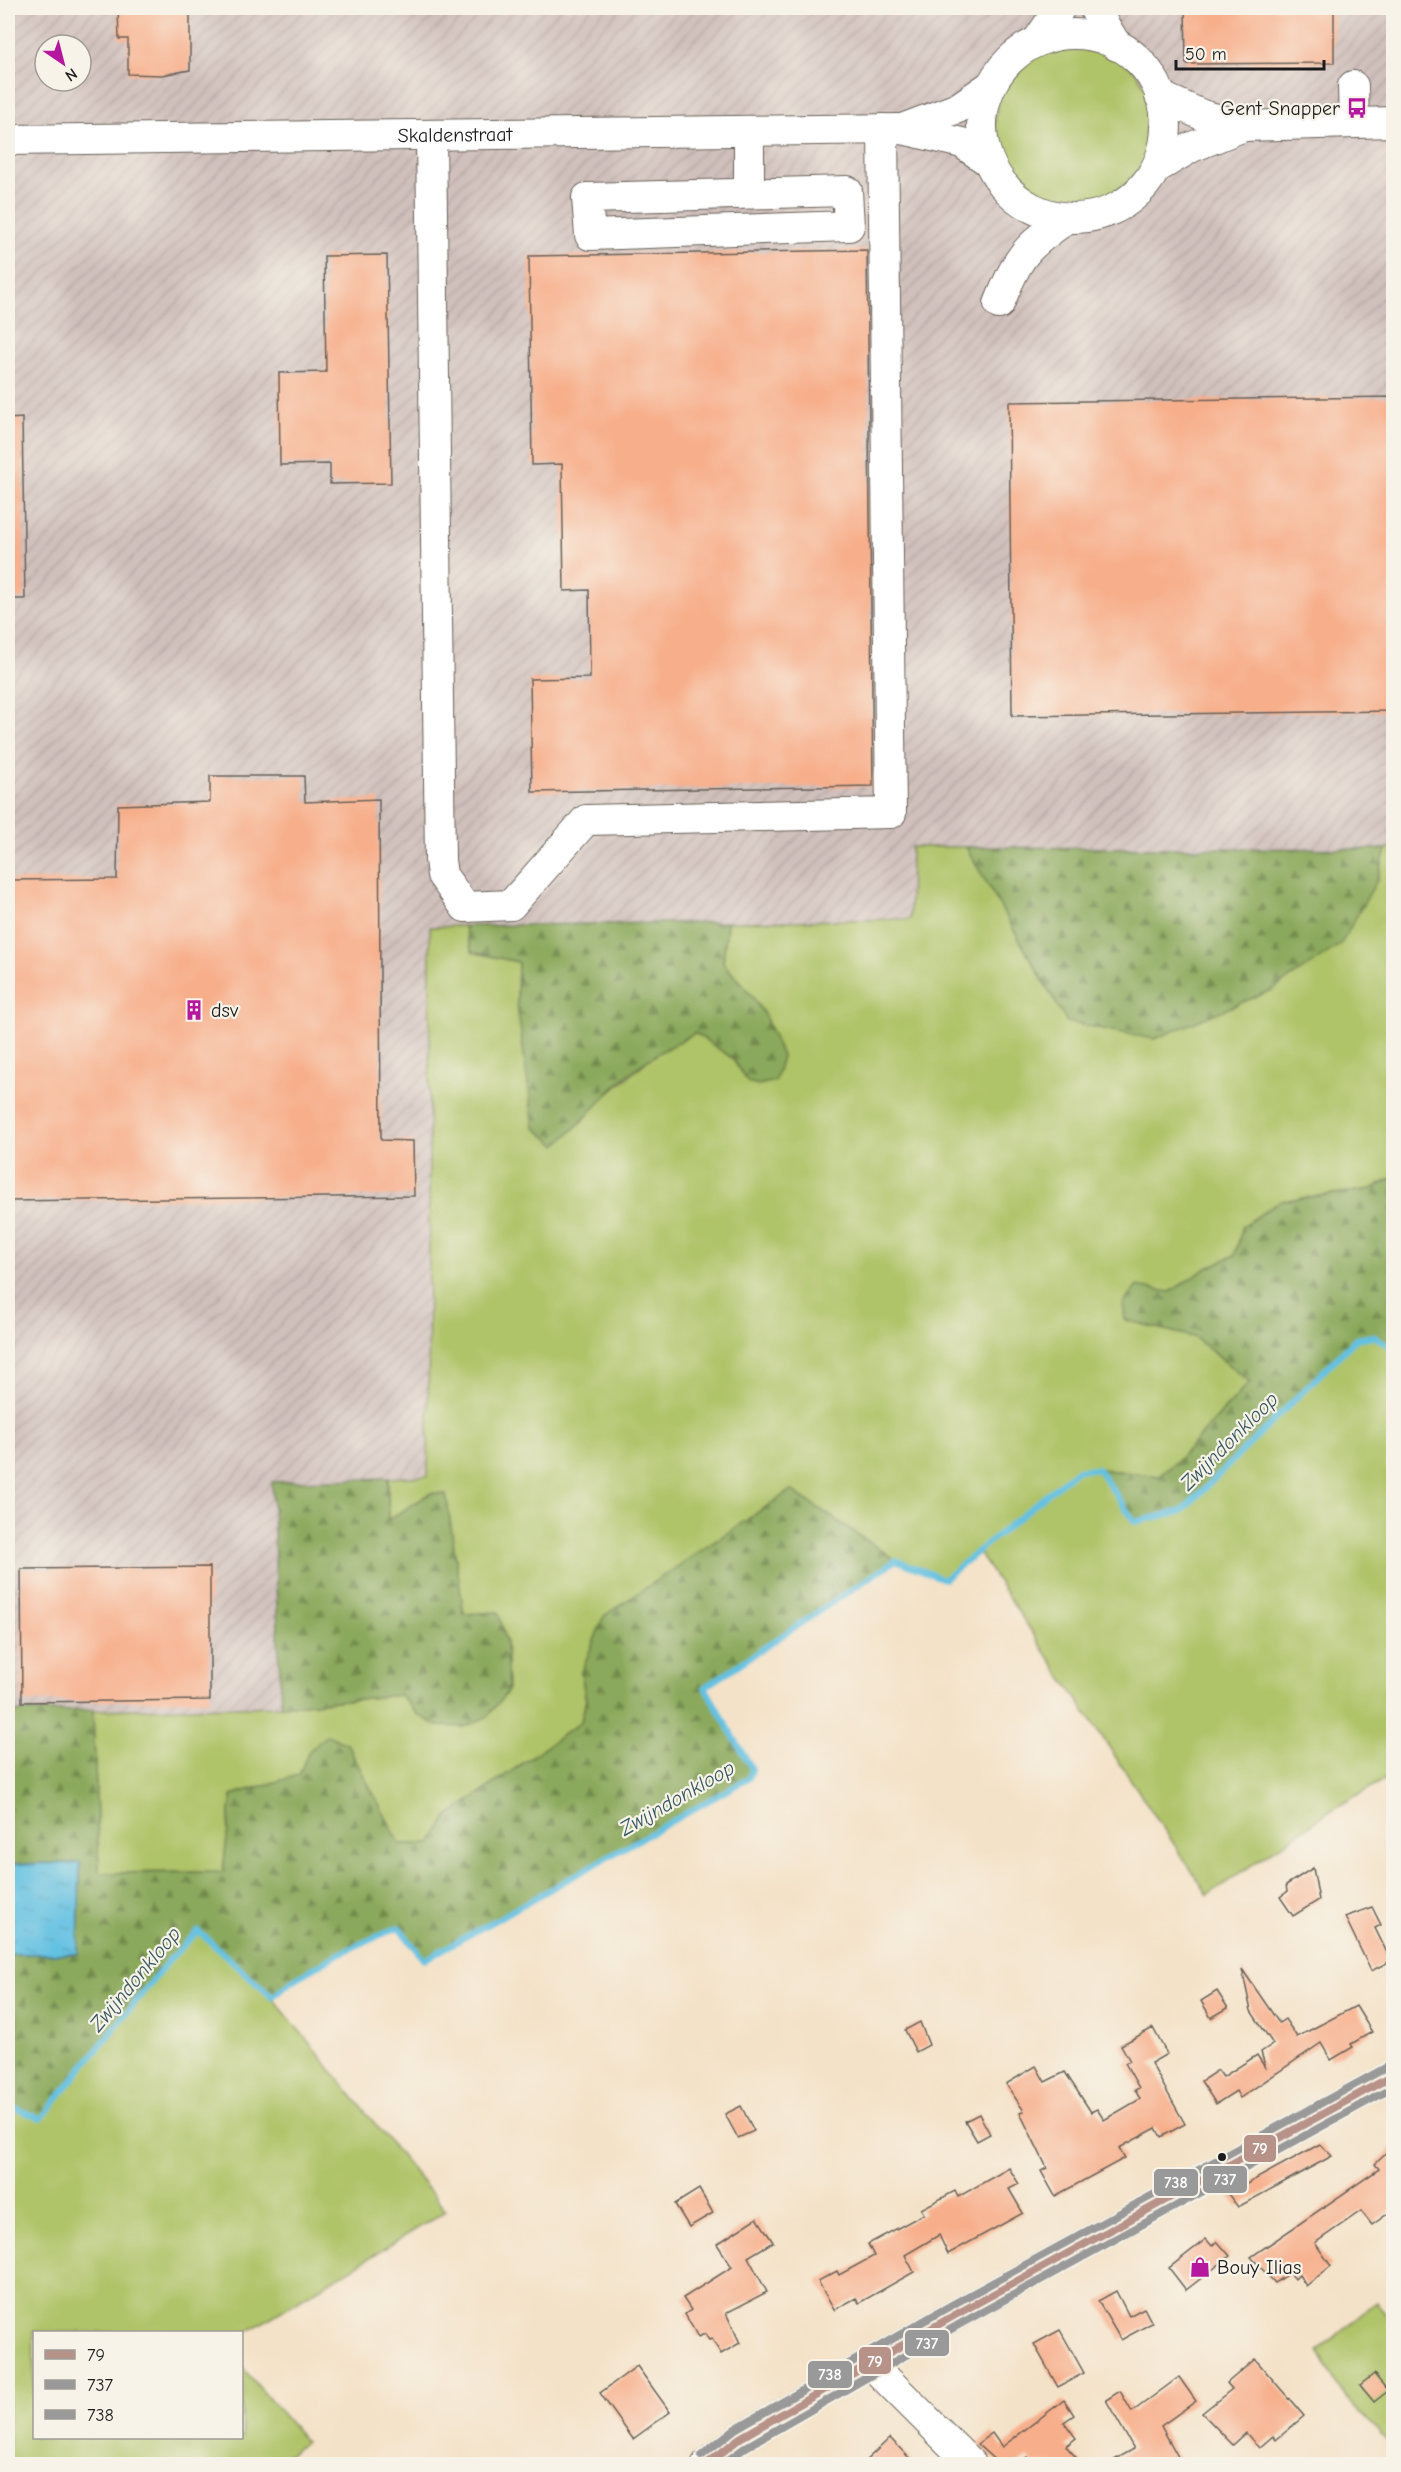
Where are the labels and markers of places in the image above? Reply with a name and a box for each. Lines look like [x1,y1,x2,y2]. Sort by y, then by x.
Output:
bus stop icon: Gent Snapper [1345,96,1369,120]
place label: Gent Snapper [1221,97,1340,120]
building icon: dsv [182,998,206,1022]
place label: dsv [211,999,239,1022]
unlabelled marker [1216,2151,1228,2163]
shop icon: Bouy Ilias [1188,2255,1212,2279]
place label: Bouy Ilias [1217,2256,1301,2279]

